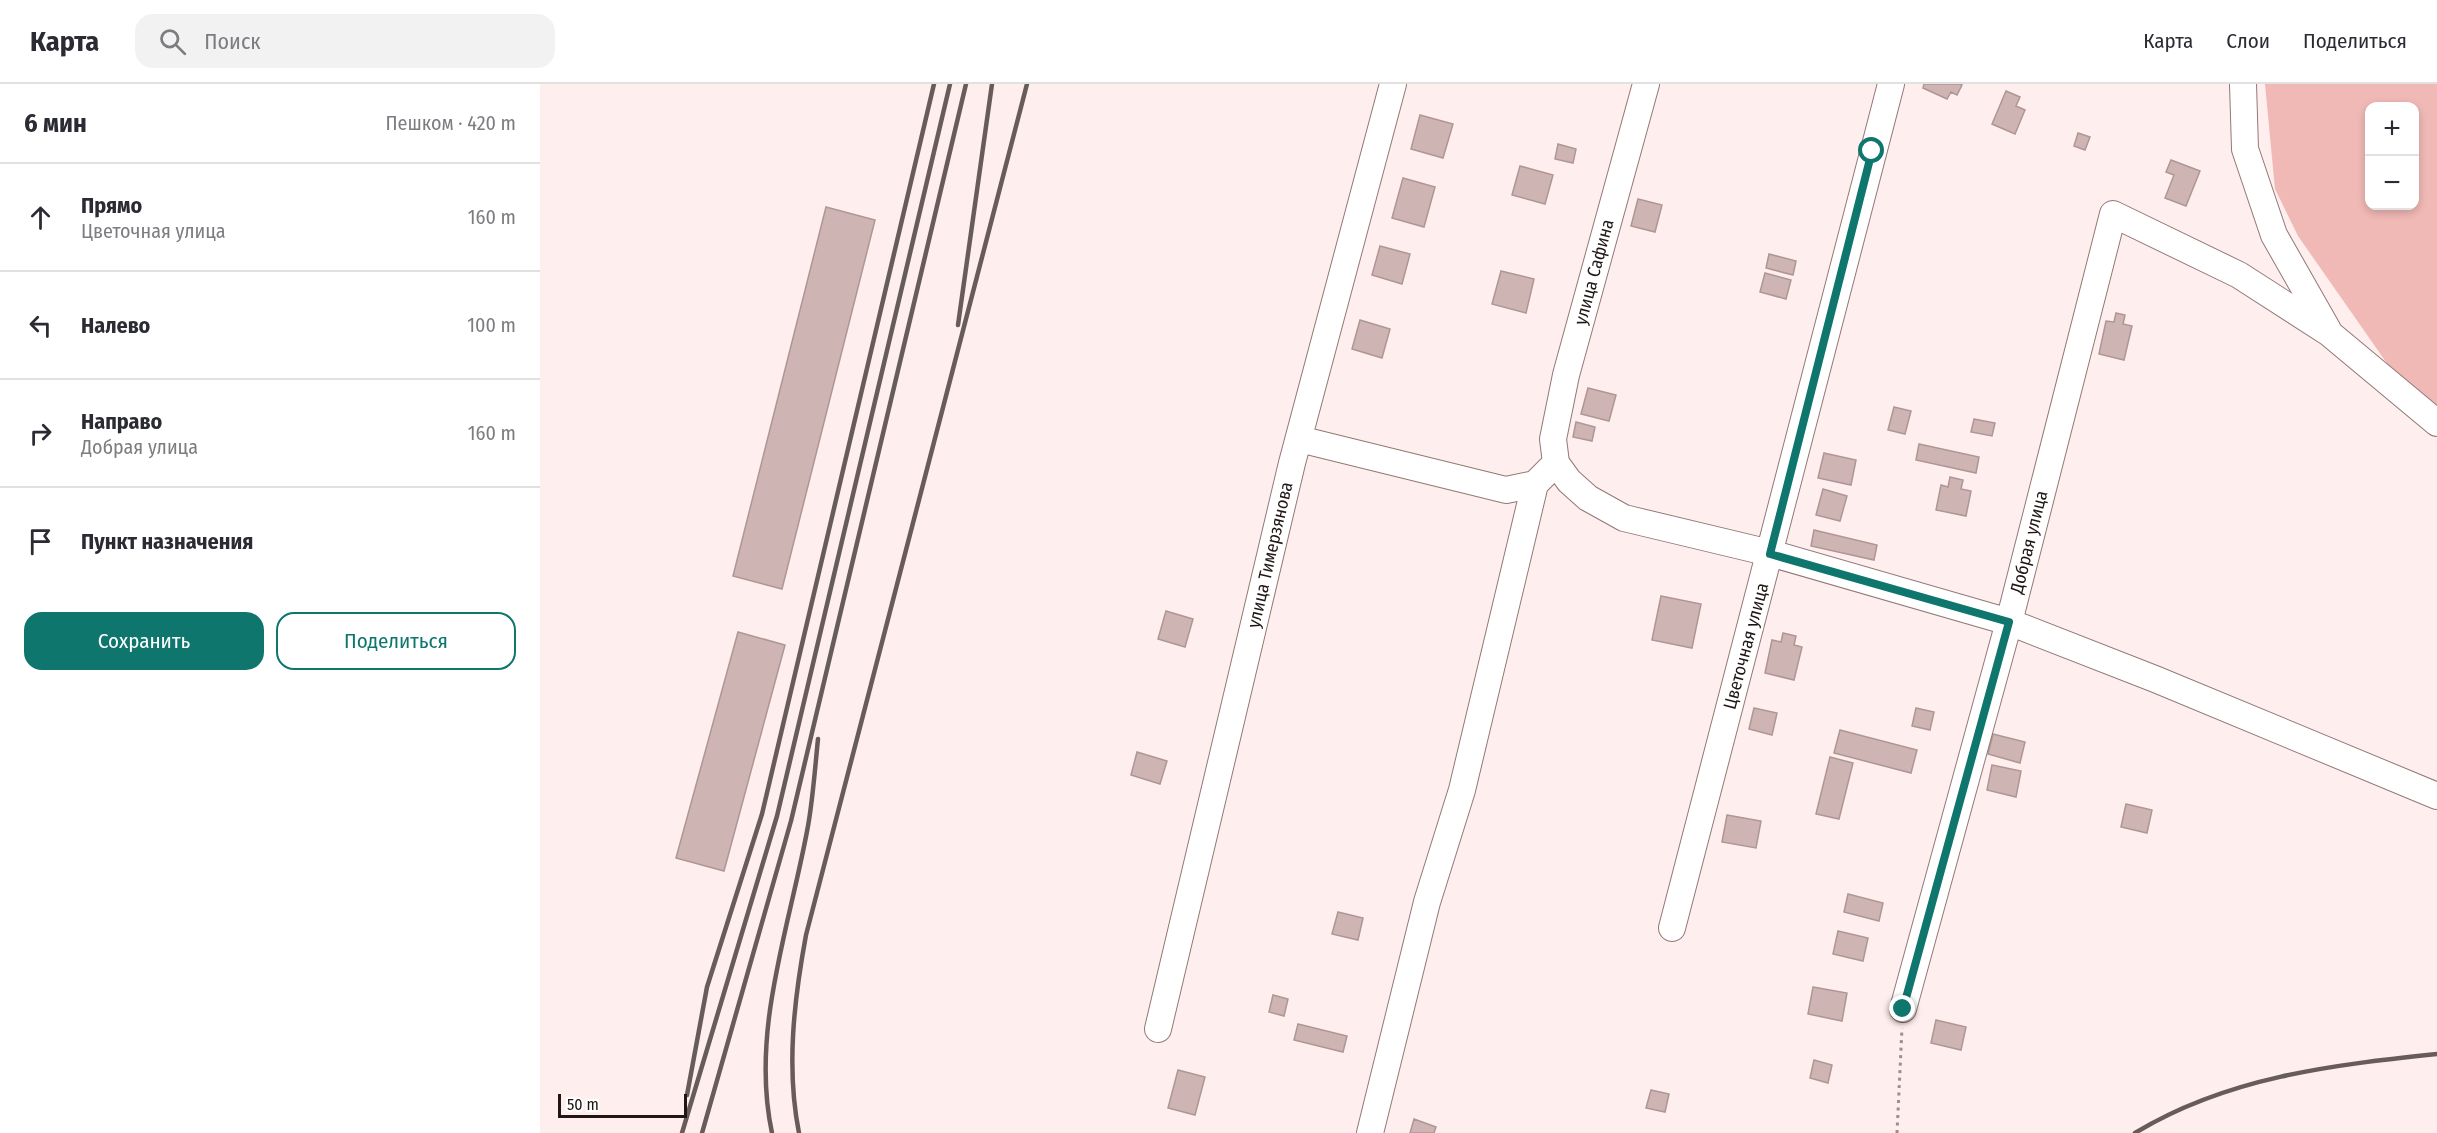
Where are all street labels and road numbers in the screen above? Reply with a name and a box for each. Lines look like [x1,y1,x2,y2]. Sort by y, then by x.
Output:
street label: улица Сафина [1569,217,1619,327]
street label: улица Тимерзянова [1242,480,1298,630]
street label: Добрая улица [2005,488,2052,597]
street label: Цветочная улица [1719,580,1774,712]

